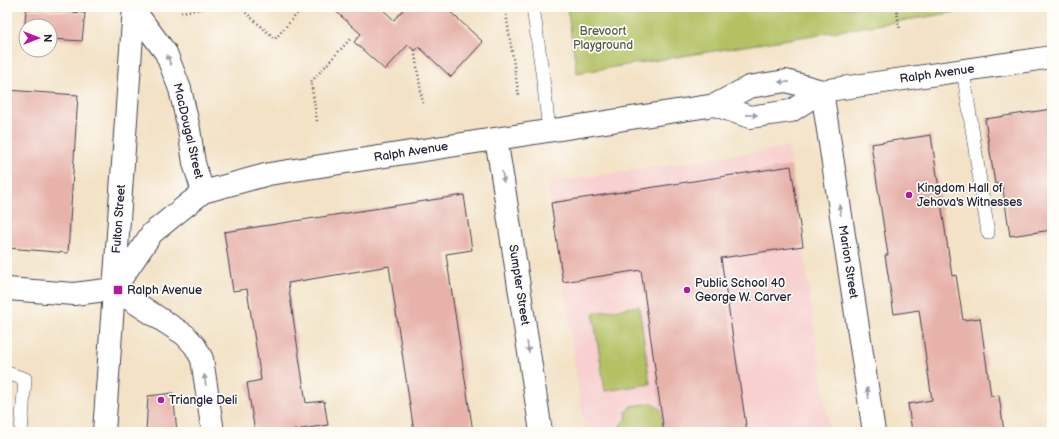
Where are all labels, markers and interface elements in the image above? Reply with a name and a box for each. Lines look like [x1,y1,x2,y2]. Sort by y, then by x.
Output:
north arrow [18,18,58,58]
park label: Brevoort Playground [573,24,633,53]
text: N [41,34,54,42]
one-way arrow [165,53,171,65]
street label: Ralph Avenue [899,61,975,87]
one-way arrow [777,79,790,85]
street label: MacDougal Street [170,82,206,181]
one-way arrow [746,112,759,118]
street label: Ralph Avenue [373,139,449,165]
one-way arrow [500,171,506,183]
place label: Kingdom Hall of Jehova's Witnesses [917,181,1022,210]
street label: Fulton Street [109,184,129,254]
marker: Kingdom Hall of Jehova's Witnesses [904,190,914,200]
one-way arrow [837,203,843,216]
street label: Marion Street [835,224,861,300]
street label: Sumpter Street [505,244,533,327]
place label: Public School 40 George W. Carver [695,276,792,305]
place label: Ralph Avenue [127,283,202,298]
marker: Ralph Avenue [112,284,124,296]
marker: Public School 40 George W. Carver [682,285,692,295]
one-way arrow [526,341,532,354]
one-way arrow [202,374,208,386]
one-way arrow [865,387,871,400]
place label: Triangle Deli [169,393,238,408]
marker: Triangle Deli [156,395,166,405]

